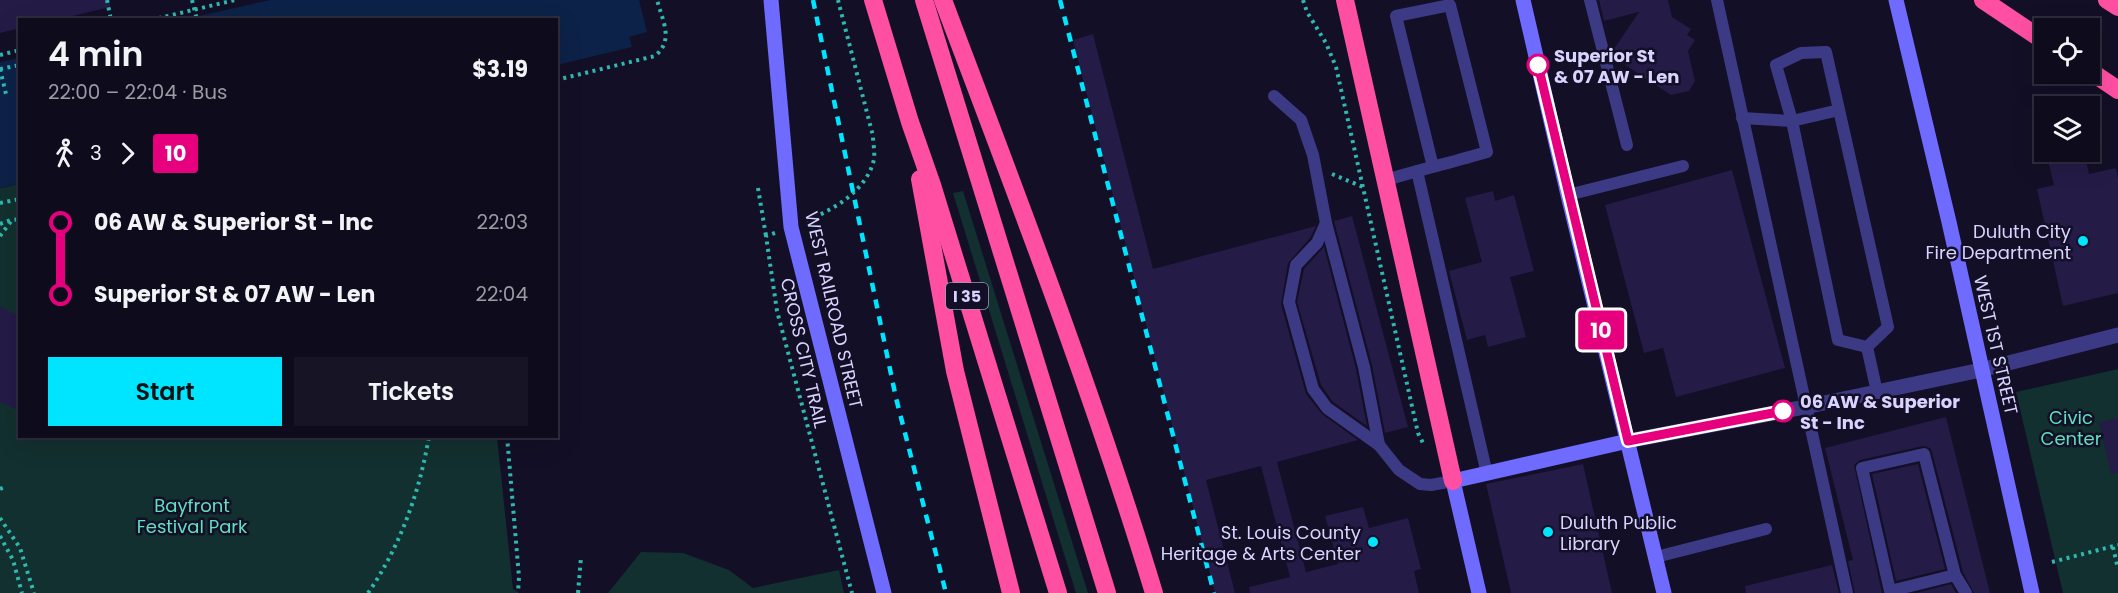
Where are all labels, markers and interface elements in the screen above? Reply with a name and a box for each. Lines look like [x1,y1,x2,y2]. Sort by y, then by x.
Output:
map controls [2034,18,2100,162]
button: locate [2034,18,2100,84]
text: 4 min [48,31,143,78]
place label: Superior St & 07 AW - Len [1554,43,1679,89]
text: $3.19 [472,54,528,85]
marker: Superior St & 07 AW - Len [1527,54,1549,76]
text: 22:00 – 22:04 · Bus [48,78,227,106]
button: layers [2034,96,2100,162]
icon: walk [48,137,81,170]
icon: forward [111,137,144,170]
text: 3 [90,139,102,167]
text: 10 [165,139,186,168]
text: 06 AW & Superior St - Inc [94,207,373,238]
text: 22:03 [476,208,528,236]
street label: WEST RAILROAD STREET [799,209,869,411]
place label: Duluth City Fire Department [1926,219,2071,265]
marker: Duluth City Fire Department [2076,234,2090,248]
street label: WEST 1ST STREET [1968,273,2024,417]
street label: CROSS CITY TRAIL [775,275,833,431]
text: Superior St & 07 AW - Len [94,279,375,310]
text: 22:04 [476,280,528,308]
road number: I 35 [946,283,988,309]
line badge: 10 [1574,310,1628,350]
text: 10 [1590,316,1612,345]
button: Start [48,357,282,426]
button: Tickets [294,357,528,426]
place label: 06 AW & Superior St - Inc [1800,389,1960,435]
marker: 06 AW & Superior St - Inc [1772,400,1794,422]
park label: Civic Center [2040,405,2102,451]
park label: Bayfront Festival Park [137,493,248,539]
place label: Duluth Public Library [1560,510,1677,556]
place label: St. Louis County Heritage & Arts Center [1161,520,1361,566]
marker: Duluth Public Library [1541,525,1555,539]
marker: St. Louis County Heritage & Arts Center [1366,535,1380,549]

